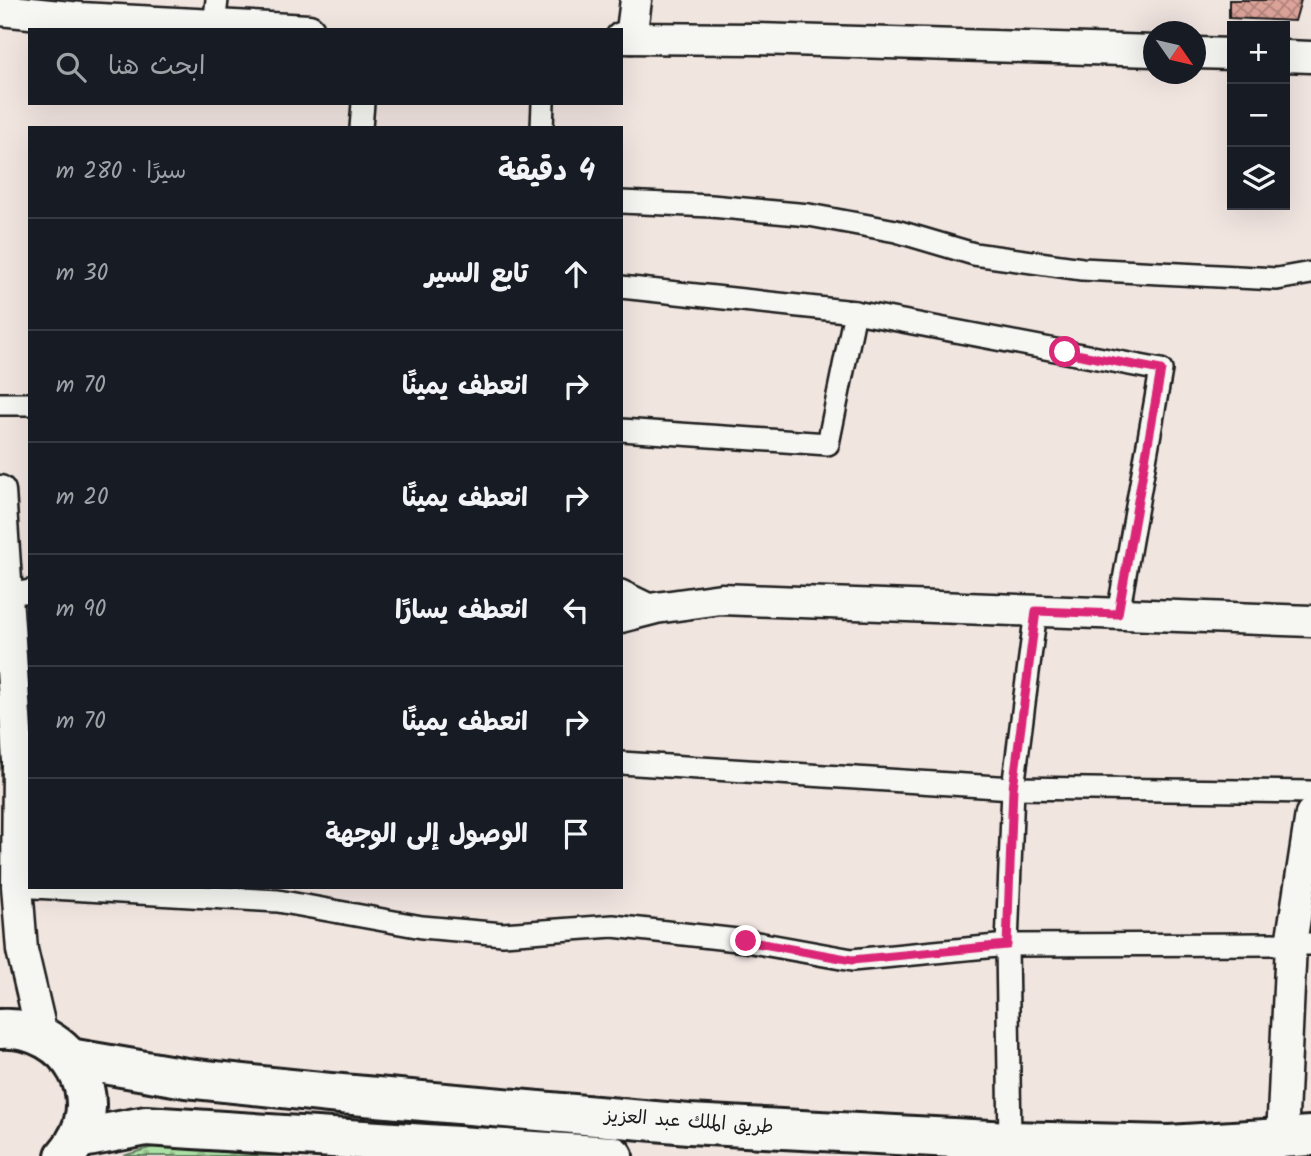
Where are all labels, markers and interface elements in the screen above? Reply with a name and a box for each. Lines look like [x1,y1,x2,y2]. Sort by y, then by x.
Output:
north arrow [1143,21,1206,84]
map controls [1227,21,1290,210]
button: + [1227,21,1290,84]
search box [28,28,623,105]
text: ابحث هنا [108,46,205,88]
icon: search [52,48,90,86]
button: − [1227,84,1290,147]
button: layers [1227,147,1290,210]
text: 4 دقيقة [498,148,595,196]
text: سيرًا · 280 m [56,154,186,190]
text: تابع السير [425,254,528,296]
icon: ahead [557,255,595,293]
text: 30 m [56,256,108,292]
route start [1049,336,1080,367]
text: انعطف يمينًا [402,366,528,408]
icon: right [557,367,595,405]
text: 70 m [56,368,106,404]
text: انعطف يمينًا [402,478,528,520]
icon: right [557,479,595,517]
text: 20 m [56,480,108,516]
text: انعطف يسارًا [395,590,528,632]
icon: left [557,591,595,629]
text: 90 m [56,592,106,628]
text: انعطف يمينًا [402,702,528,744]
icon: right [557,703,595,741]
text: 70 m [56,704,106,740]
text: الوصول إلى الوجهة [325,814,528,856]
icon: arrive [557,815,595,853]
route end [730,925,761,956]
street label: طريق الملك عبد العزيز [602,1101,774,1143]

